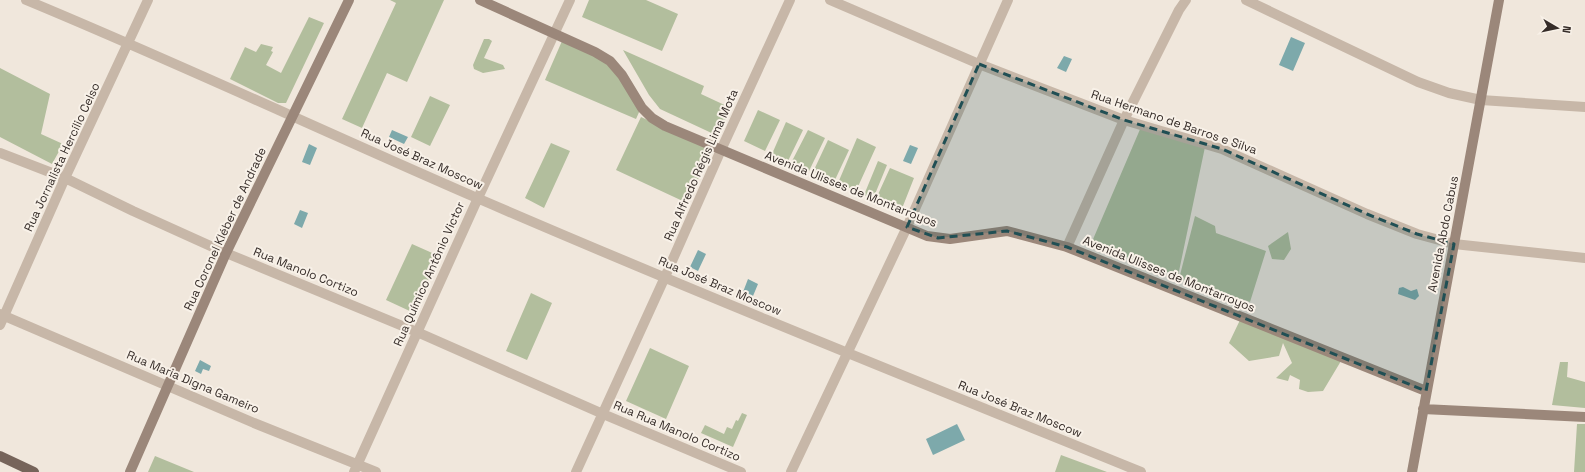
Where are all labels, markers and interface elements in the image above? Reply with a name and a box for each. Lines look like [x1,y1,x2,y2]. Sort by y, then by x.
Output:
north arrow [1537,8,1577,48]
text: N [1559,25,1574,34]
street label: Rua Jornalista Hercílio Celso [20,80,104,234]
street label: Rua Alfredo Régis Lima Mota [660,86,742,243]
street label: Rua Hermano de Barros e Silva [1089,86,1259,158]
street label: Rua José Braz Moscow [358,125,486,193]
street label: Rua Coronel Kléber de Andrade [180,145,270,313]
street label: Avenida Ulisses de Montarroyos [763,147,939,231]
street label: Avenida Abdo Cabus [1424,175,1462,293]
street label: Rua Químico Antônio Victor [390,199,468,349]
street label: Avenida Ulisses de Montarroyos [1081,232,1257,316]
street label: Rua Manolo Cortizo [251,244,361,300]
street label: Rua José Braz Moscow [656,253,784,319]
street label: Rua Maria Digna Gameiro [124,347,262,417]
street label: Rua José Braz Moscow [956,377,1084,441]
street label: Rua Rua Manolo Cortizo [611,397,743,465]

